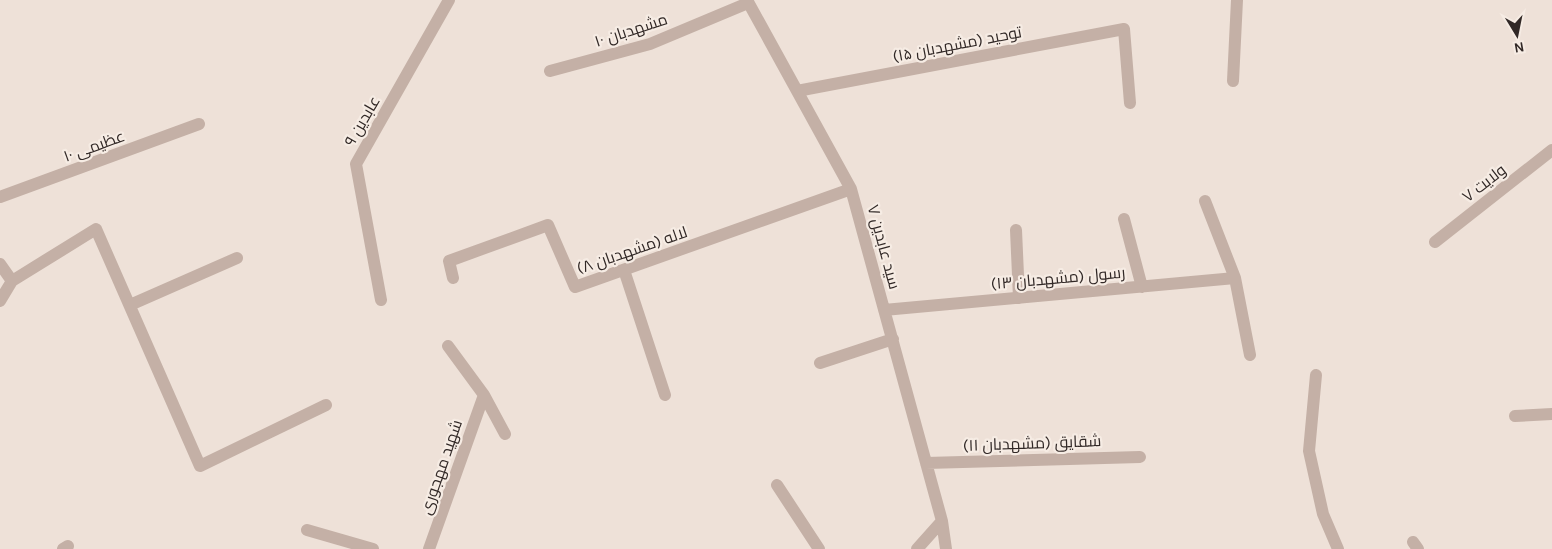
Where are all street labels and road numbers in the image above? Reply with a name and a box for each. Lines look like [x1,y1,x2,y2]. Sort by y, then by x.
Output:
street label: مشهدبان ۱۰ [592,9,670,52]
street label: توحید (مشهدبان ۱۵) [891,22,1024,67]
street label: عابدین ۹ [340,93,385,150]
street label: عظیمی ۱۰ [61,126,128,167]
street label: ولایت ۷ [1458,160,1510,206]
street label: سید عابدین ۷ [863,203,904,292]
street label: لاله (مشهدبان ۸) [574,222,690,279]
street label: رسول (مشهدبان ۱۳) [990,263,1126,294]
street label: شهید مهجوری [416,417,467,517]
street label: شقایق (مشهدبان ۱۱) [962,431,1102,456]

